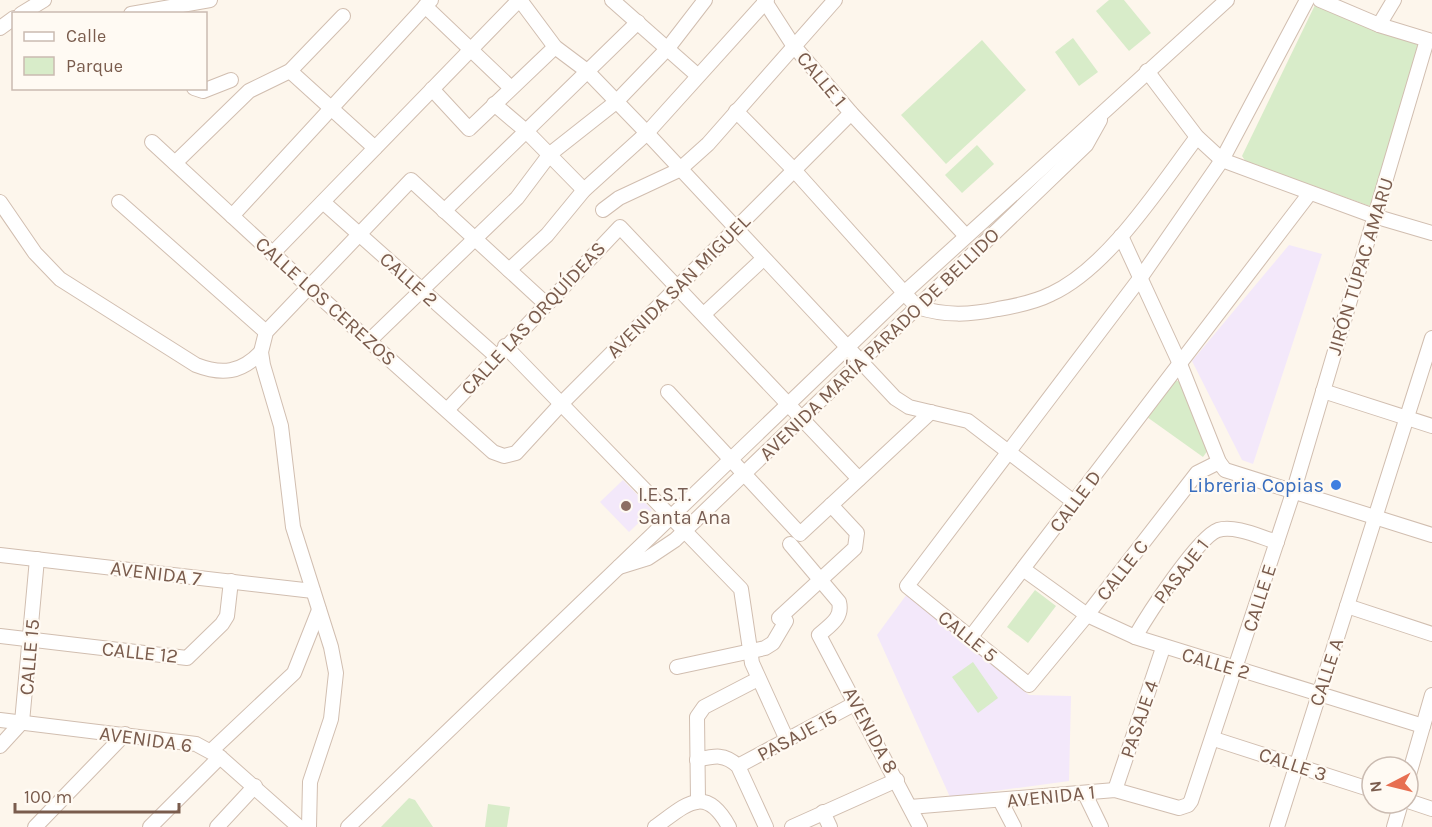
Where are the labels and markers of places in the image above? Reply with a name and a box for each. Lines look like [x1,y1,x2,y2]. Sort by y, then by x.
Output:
place label: Libreria Copias [1188,474,1324,497]
marker: Libreria Copias [1329,478,1343,492]
place label: I.E.S.T. Santa Ana [638,483,731,529]
marker: I.E.S.T. Santa Ana [619,499,633,513]

